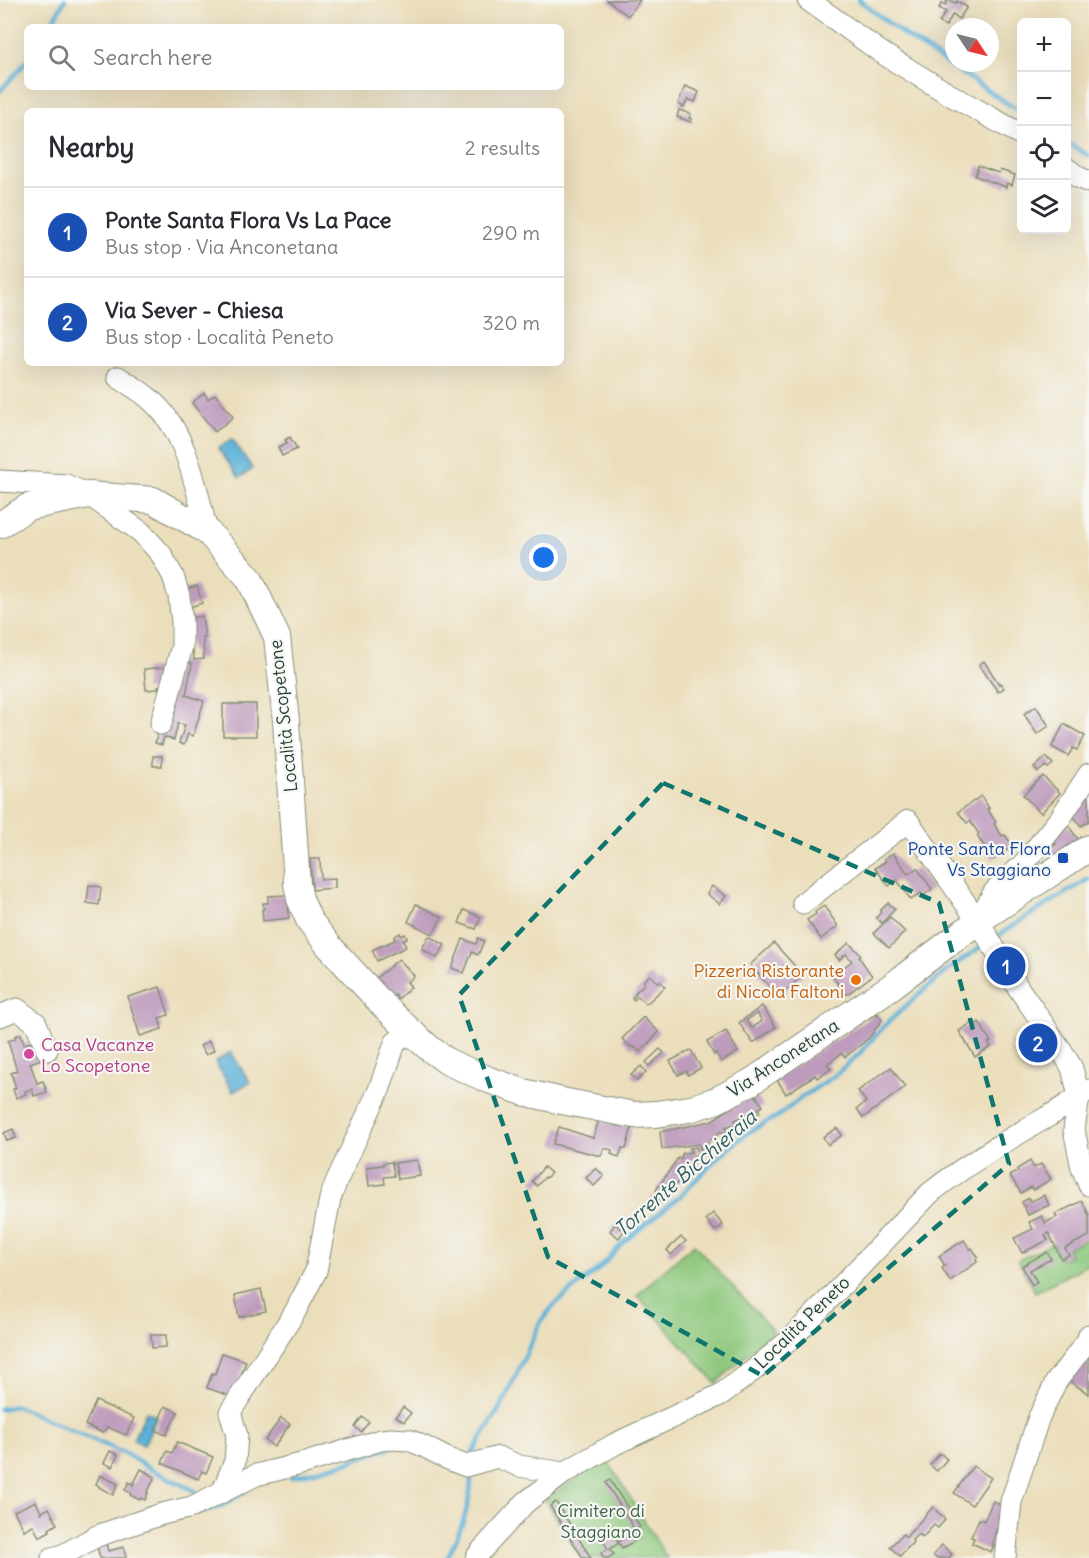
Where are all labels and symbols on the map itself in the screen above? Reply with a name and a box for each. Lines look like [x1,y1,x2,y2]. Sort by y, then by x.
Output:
north arrow [945,18,999,72]
your location [529,543,558,572]
street label: Località Scopetone [264,639,302,793]
place label: Ponte Santa Flora Vs Staggiano [907,837,1051,881]
marker: Ponte Santa Flora Vs Staggiano [1056,851,1070,865]
pin: 1 [986,944,1026,988]
place label: Pizzeria Ristorante di Nicola Faltoni [694,959,844,1003]
marker: Pizzeria Ristorante di Nicola Faltoni [849,973,863,987]
street label: Via Anconetana [723,1013,843,1103]
pin: 2 [1018,1020,1058,1066]
place label: Casa Vacanze Lo Scopetone [41,1033,154,1077]
marker: Casa Vacanze Lo Scopetone [22,1047,36,1061]
water label: Torrente Bicchieraia [609,1103,762,1242]
street label: Località Peneto [749,1271,855,1373]
park label: Cimitero di Staggiano [557,1499,645,1543]

